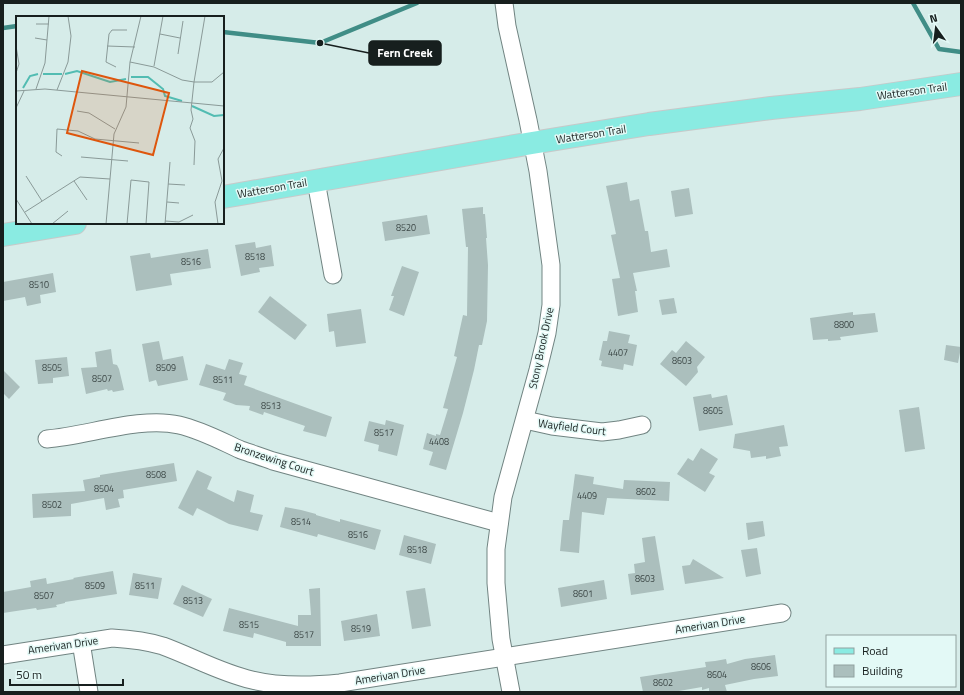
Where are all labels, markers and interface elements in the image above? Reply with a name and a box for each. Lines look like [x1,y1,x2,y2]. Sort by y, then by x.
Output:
north arrow [916,8,956,48]
text: N [928,10,939,27]
inset map [16,16,224,224]
callout: Fern Creek [369,41,441,65]
text: Fern Creek [377,43,434,62]
street label: Watterson Trail [876,78,948,104]
street label: Watterson Trail [555,121,627,147]
street label: Watterson Trail [236,174,308,202]
house number: 8520 [396,221,416,234]
house number: 8518 [245,250,265,263]
house number: 8516 [181,255,201,268]
house number: 8510 [29,278,49,291]
street label: Stony Brook Drive [525,305,558,390]
house number: 8800 [834,318,854,331]
house number: 4407 [608,346,628,359]
house number: 8603 [672,354,692,367]
house number: 8505 [42,361,62,374]
house number: 8509 [156,361,176,374]
house number: 8507 [92,372,112,385]
house number: 8511 [213,373,233,386]
house number: 8513 [261,399,281,412]
house number: 8605 [703,404,723,417]
street label: Wayfield Court [537,415,607,439]
house number: 8517 [374,426,394,439]
house number: 4408 [429,435,449,448]
street label: Bronzewing Court [232,439,316,479]
house number: 8508 [146,468,166,481]
house number: 8504 [94,482,114,495]
house number: 8602 [636,485,656,498]
house number: 4409 [577,489,597,502]
house number: 8502 [42,498,62,511]
house number: 8514 [291,515,311,528]
house number: 8516 [348,528,368,541]
house number: 8518 [407,543,427,556]
house number: 8603 [635,572,655,585]
house number: 8509 [85,579,105,592]
house number: 8511 [135,579,155,592]
house number: 8601 [573,587,593,600]
house number: 8507 [34,589,54,602]
house number: 8513 [183,594,203,607]
street label: Amerivan Drive [674,611,747,637]
house number: 8515 [239,618,259,631]
house number: 8519 [351,622,371,635]
house number: 8517 [294,628,314,641]
street label: Amerivan Drive [27,632,100,658]
legend [826,635,956,687]
text: Road [862,641,888,660]
house number: 8606 [751,660,771,673]
scale bar [10,661,123,687]
text: Building [862,661,903,680]
street label: Amerivan Drive [354,662,427,688]
text: 50 m [16,665,42,684]
house number: 8604 [707,668,727,681]
house number: 8602 [653,676,673,689]

